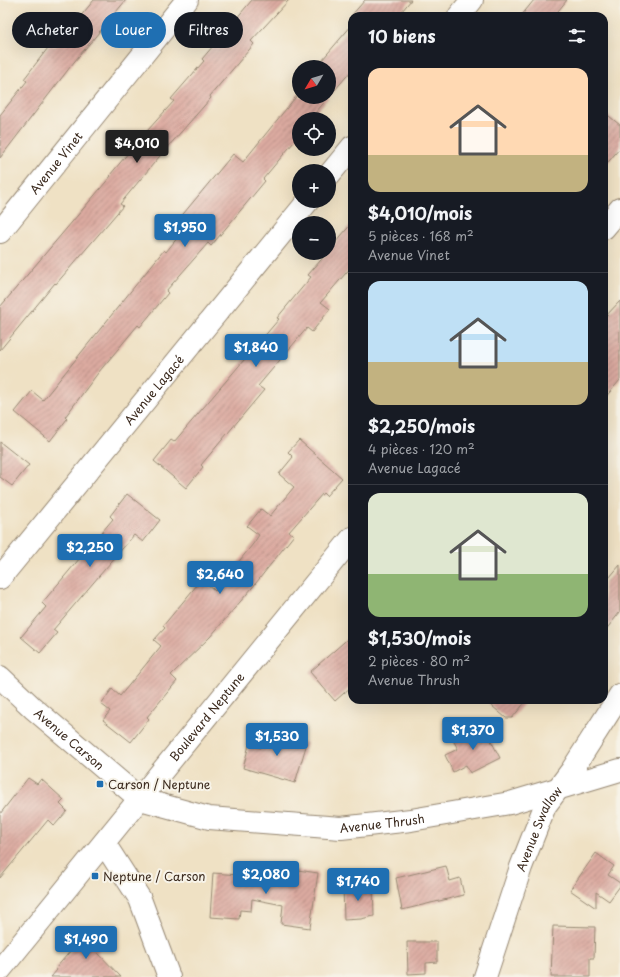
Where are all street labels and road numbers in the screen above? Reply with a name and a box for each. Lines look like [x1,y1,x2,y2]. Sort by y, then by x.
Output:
street label: Avenue Vinet [25,128,87,198]
street label: Avenue Lagacé [120,351,188,429]
street label: Boulevard Neptune [165,668,248,765]
street label: Avenue Carson [30,704,108,774]
street label: Avenue Swallow [511,782,566,874]
street label: Avenue Thrush [339,809,426,837]

